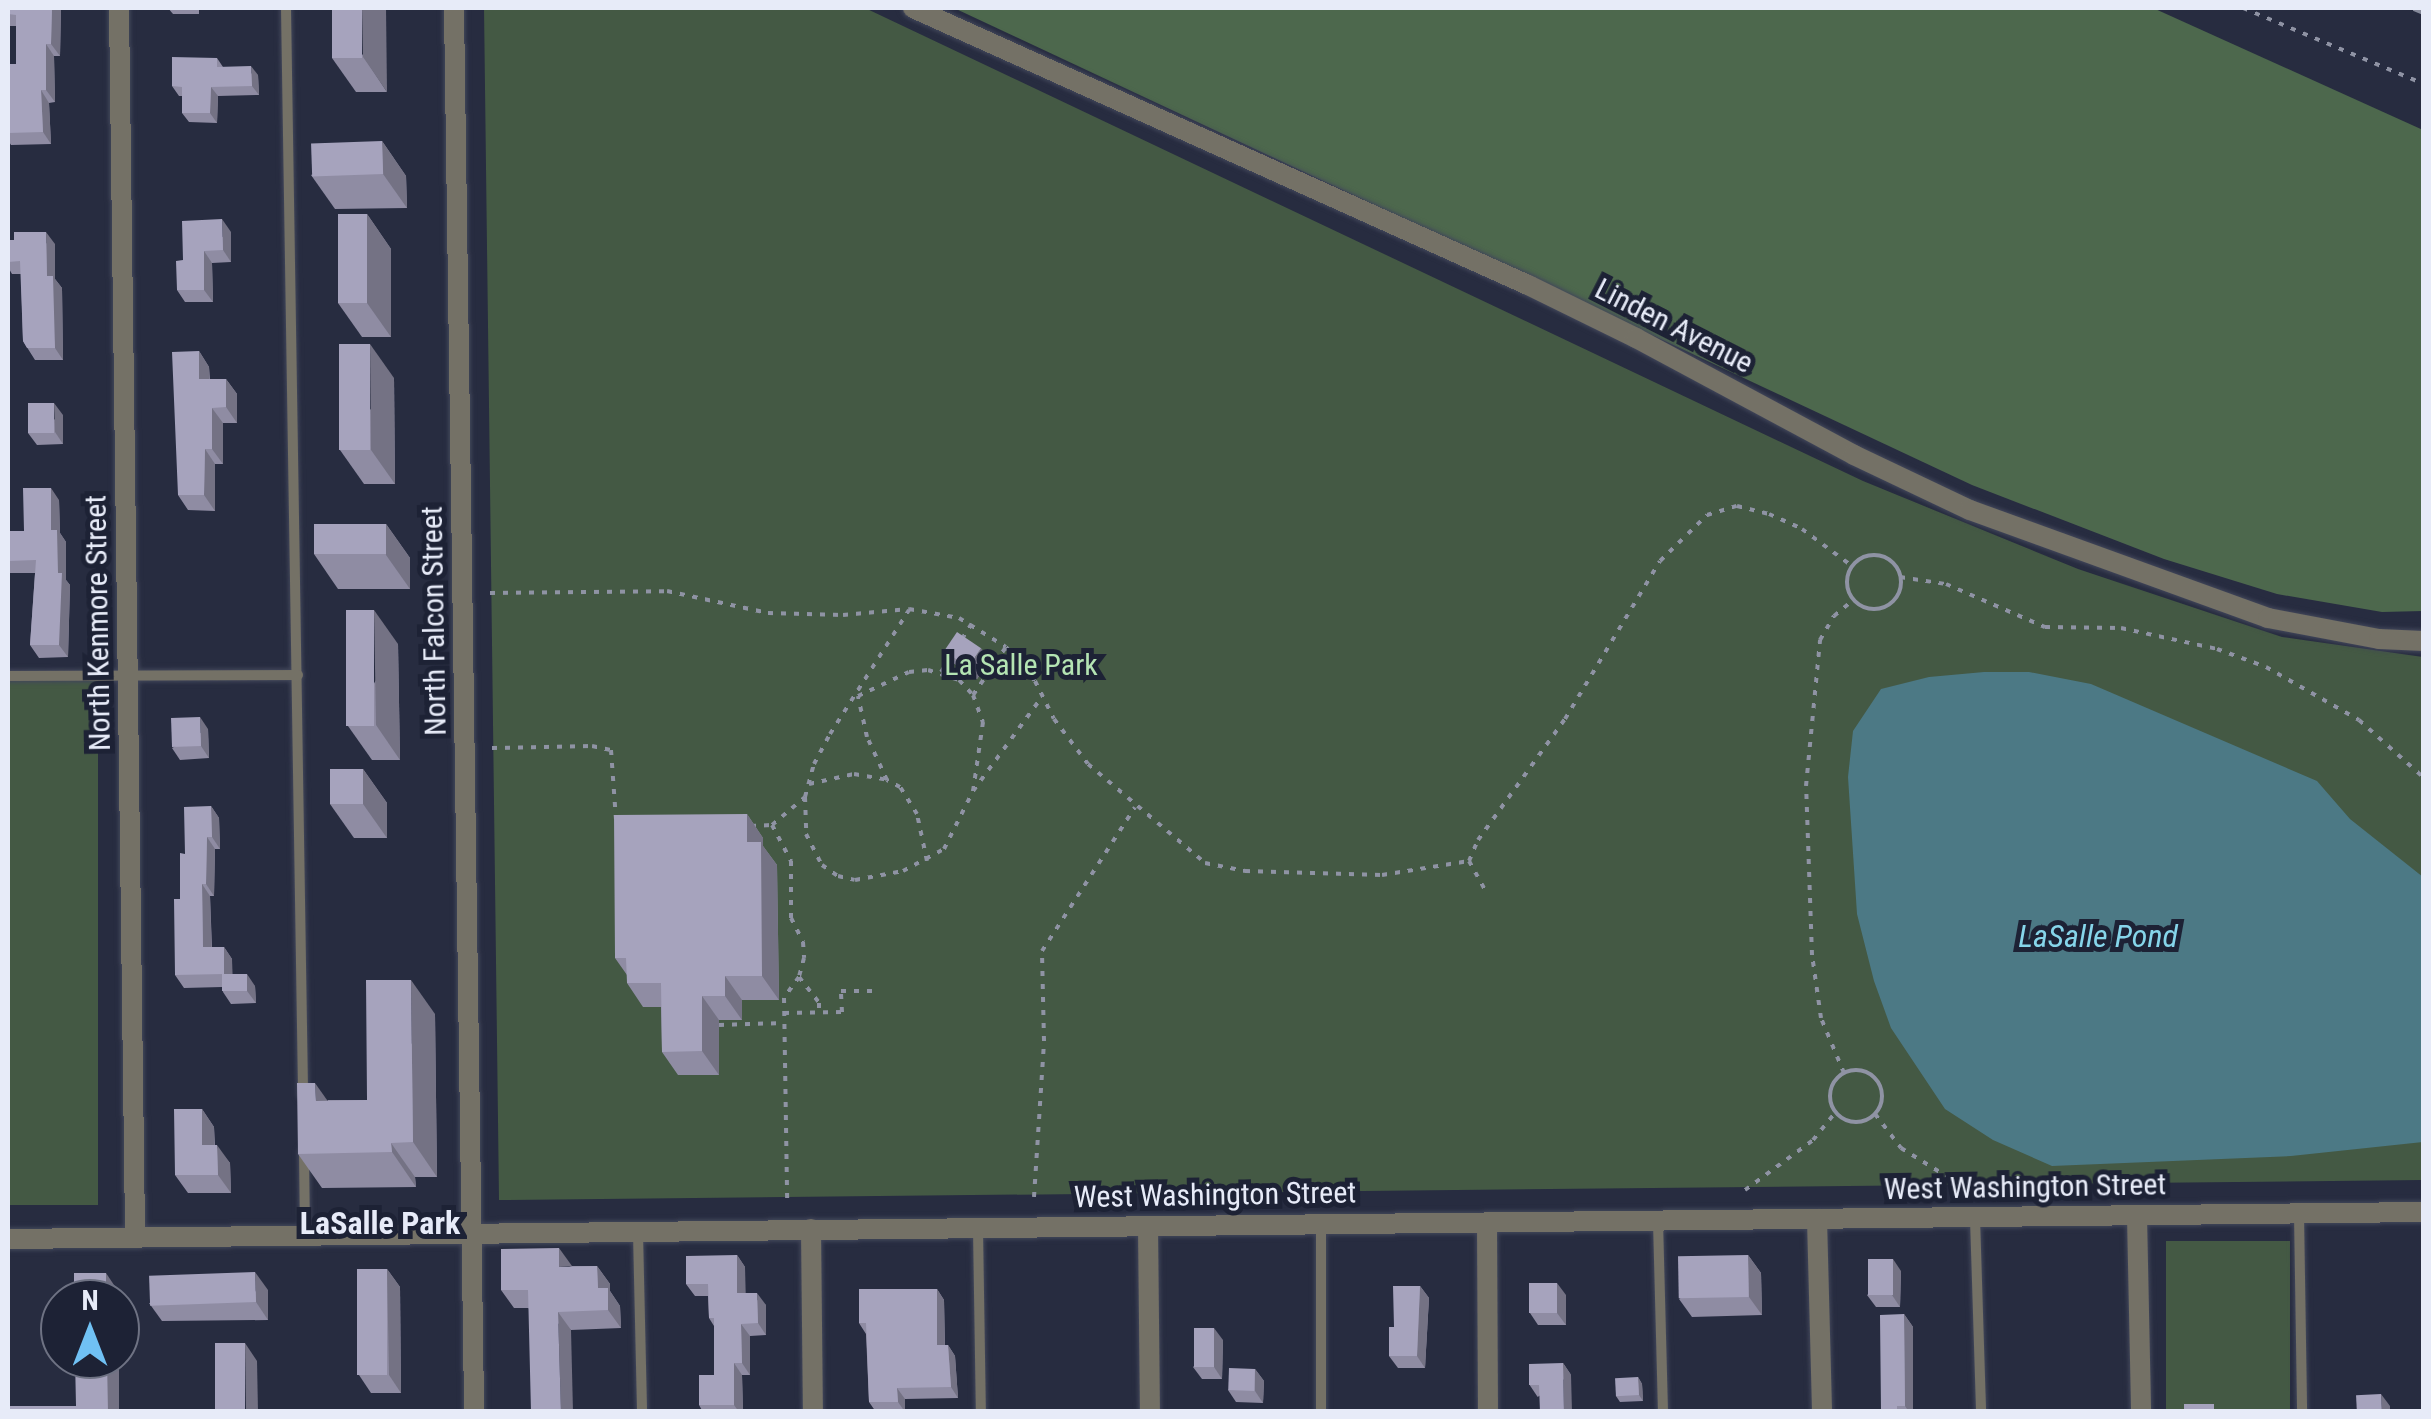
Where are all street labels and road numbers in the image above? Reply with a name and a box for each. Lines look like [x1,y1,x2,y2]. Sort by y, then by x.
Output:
street label: Linden Avenue [1589,271,1759,381]
street label: North Kenmore Street [78,495,118,751]
street label: North Falcon Street [414,506,454,736]
street label: West Washington Street [1884,1167,2166,1207]
street label: West Washington Street [1074,1175,1356,1215]

